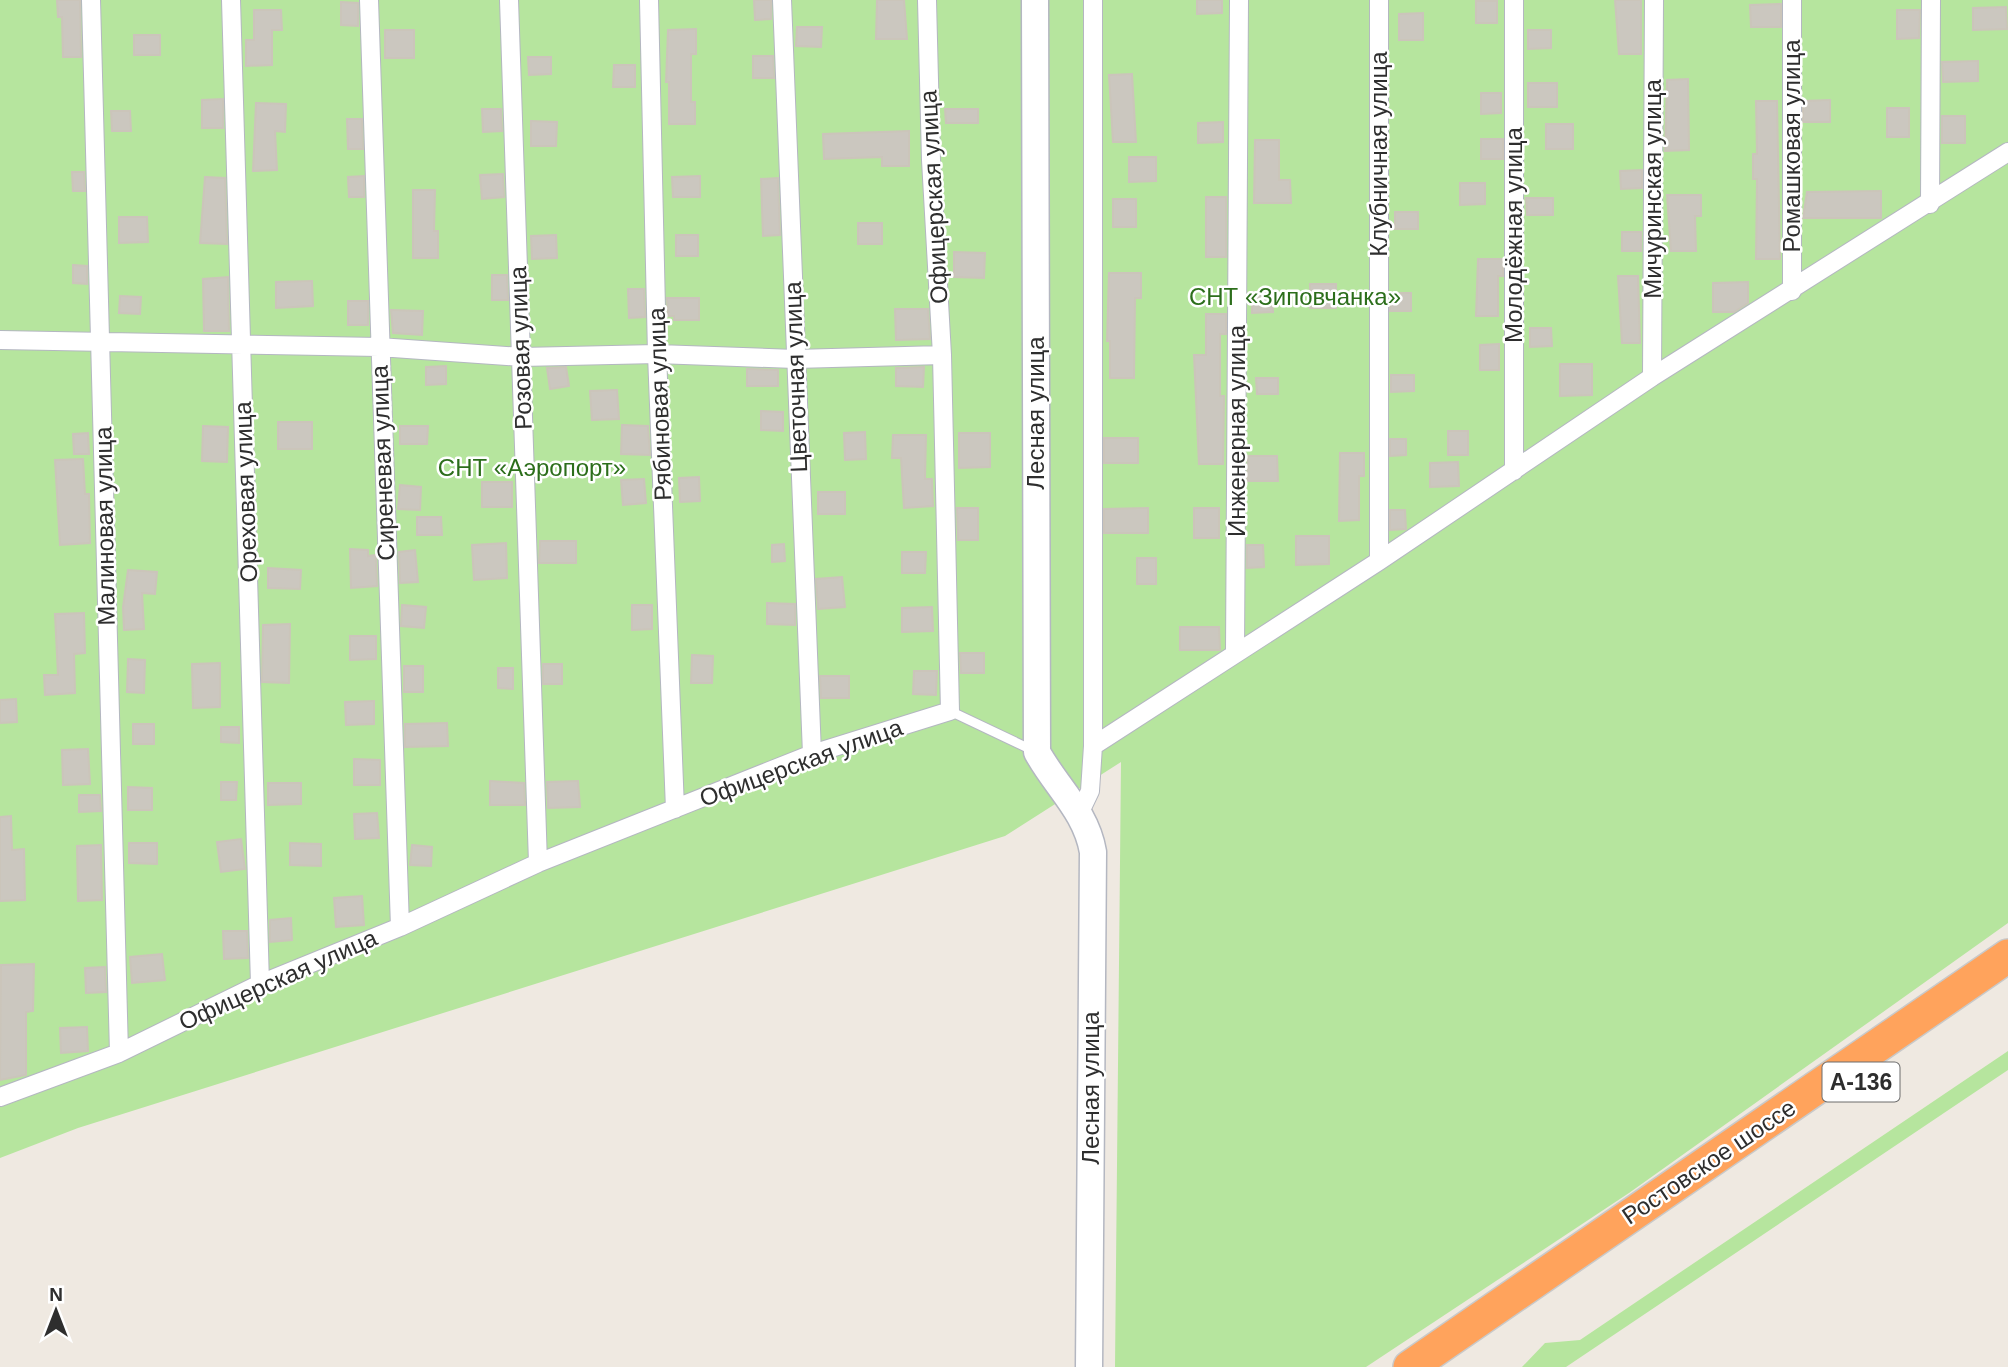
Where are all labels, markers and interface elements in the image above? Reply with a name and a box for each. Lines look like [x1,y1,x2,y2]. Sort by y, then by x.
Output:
street label: Ромашковая улица [1778,39,1805,253]
street label: Клубничная улица [1365,51,1392,257]
street label: Мичуринская улица [1639,79,1666,299]
street label: Офицерская улица [914,89,953,305]
street label: Молодёжная улица [1500,126,1527,343]
street label: Розовая улица [504,265,537,430]
street label: Цветочная улица [779,280,812,473]
park label: СНТ «Зиповчанка» [1189,283,1401,310]
street label: Рябиновая улица [643,306,676,501]
street label: Инженерная улица [1223,324,1250,537]
street label: Лесная улица [1022,336,1049,490]
street label: Сиреневая улица [366,364,399,561]
street label: Ореховая улица [229,400,262,583]
street label: Малиновая улица [89,426,120,626]
park label: СНТ «Аэропорт» [438,454,626,481]
street label: Офицерская улица [696,713,907,812]
street label: Офицерская улица [175,923,382,1035]
street label: Лесная улица [1077,1011,1104,1165]
road number: А-136 [1822,1063,1899,1102]
street label: Ростовское шоссе [1617,1094,1800,1230]
north arrow [21,1276,91,1346]
text: N [49,1284,63,1305]

